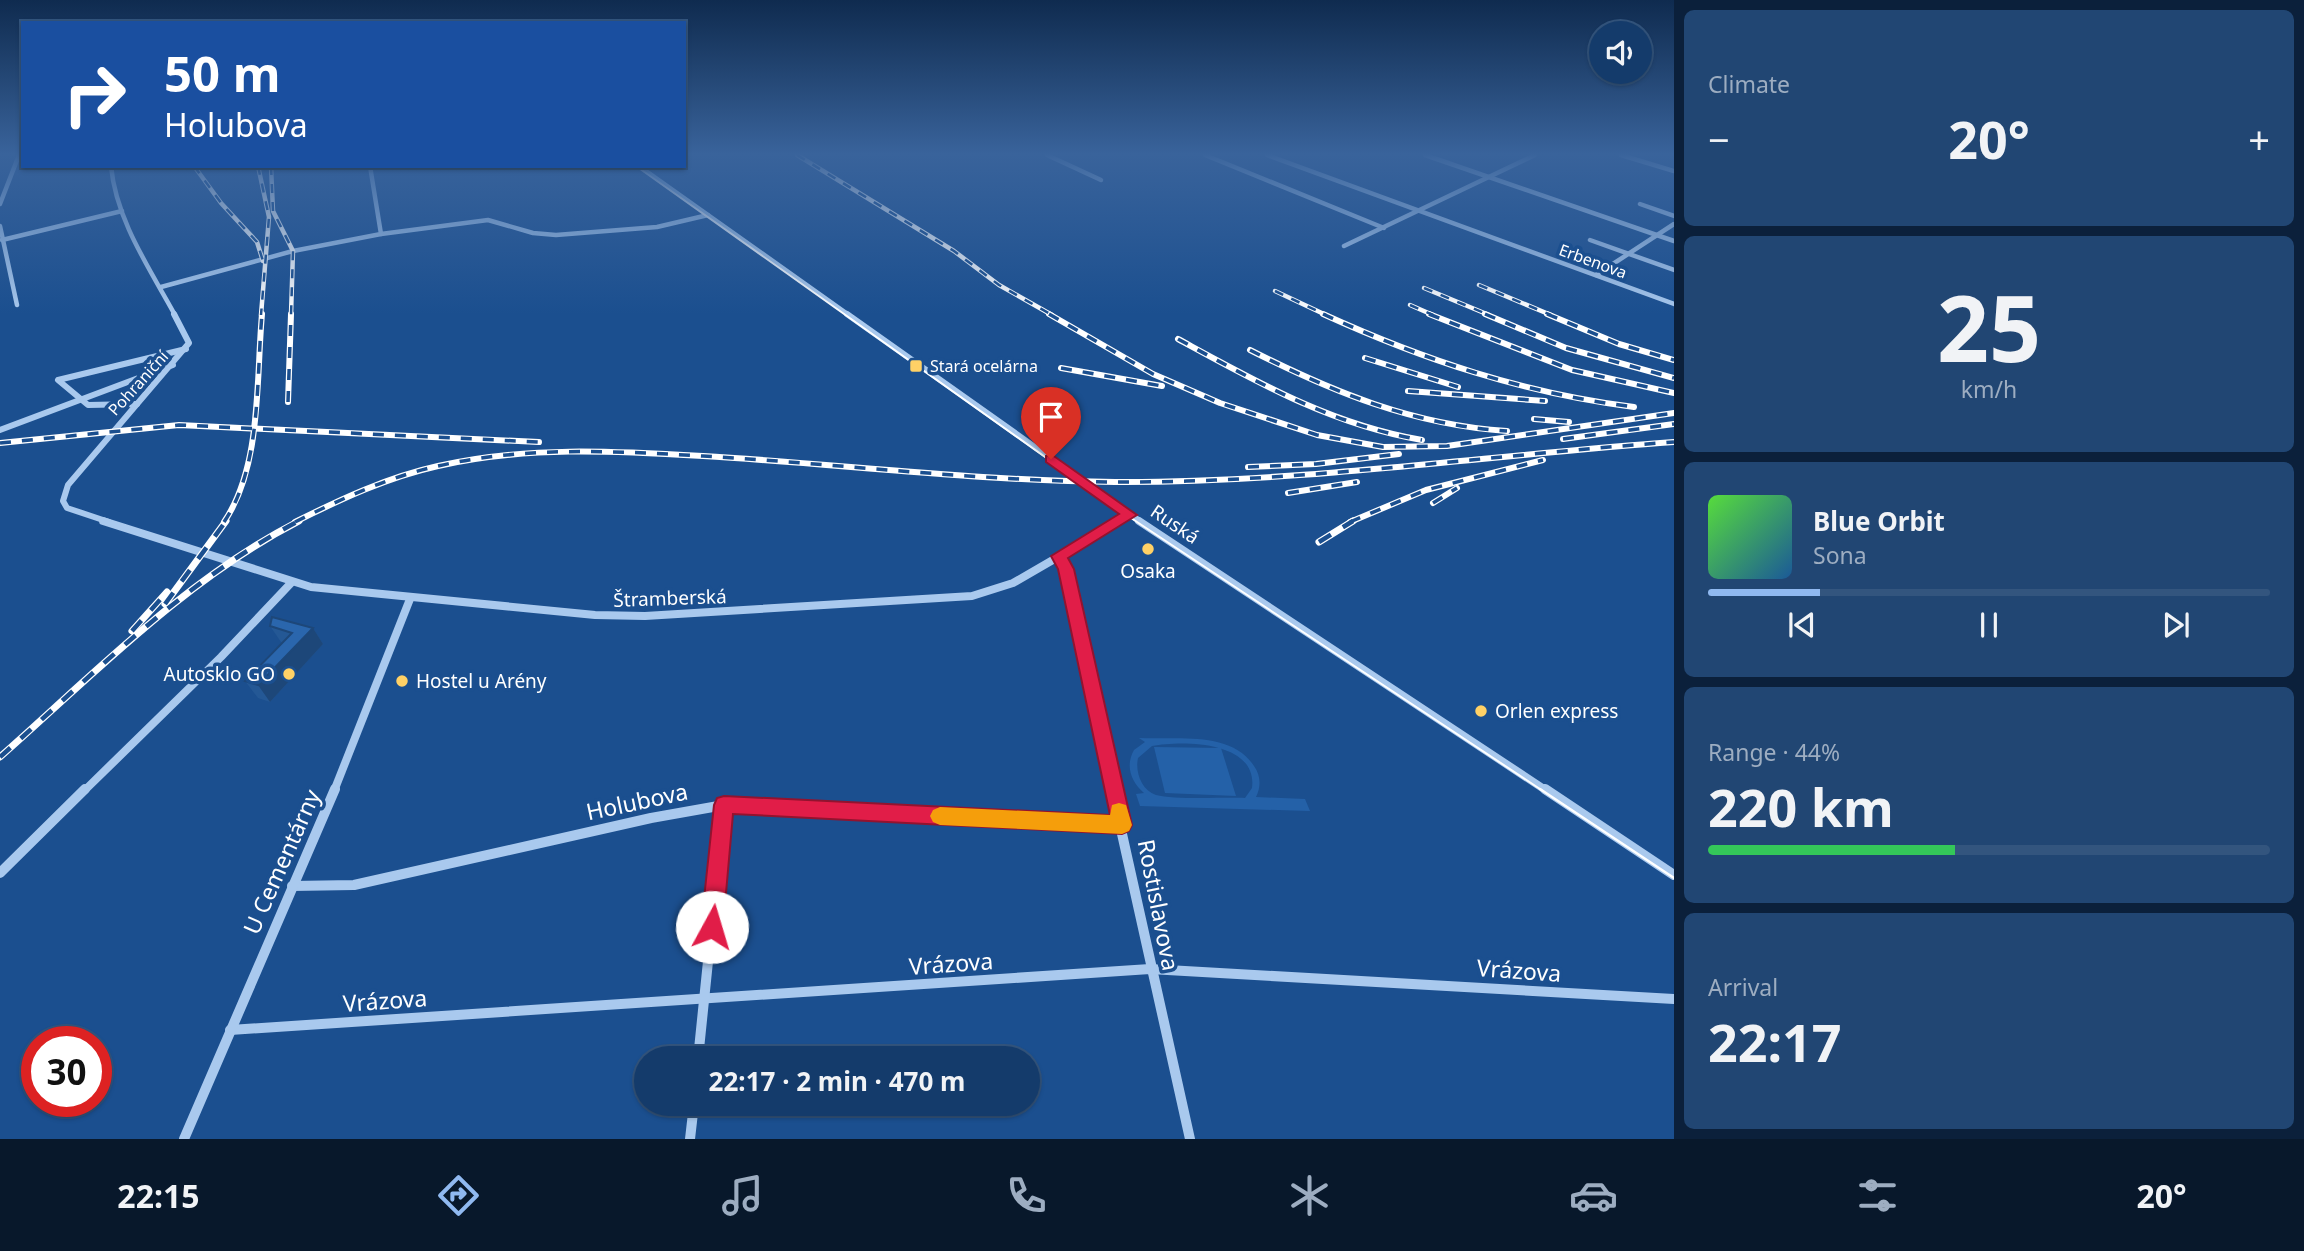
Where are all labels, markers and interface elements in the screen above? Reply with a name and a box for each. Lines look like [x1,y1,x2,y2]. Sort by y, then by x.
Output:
map controls [1589,21,1652,84]
button: sound [1589,21,1652,84]
text: 50 m [164,40,281,106]
icon: right [49,49,140,140]
text: Climate [1708,68,1790,100]
text: Holubova [164,103,308,146]
text: 20° [1948,103,2030,174]
text: − [1708,113,1730,165]
text: + [2248,113,2270,165]
street label: Erbenova [1556,239,1630,283]
text: 25 [1937,265,2041,389]
street label: Pohraniční [103,345,174,420]
place label: Stará ocelárna [930,355,1038,377]
marker: Stará ocelárna [908,358,924,374]
text: km/h [1961,373,2017,405]
pin [1021,387,1081,459]
icon: arrive [1032,398,1070,436]
street label: Ruská [1146,498,1204,550]
text: Blue Orbit [1813,503,1945,539]
text: Sona [1813,539,1867,571]
marker: Osaka [1140,541,1156,557]
place label: Osaka [1120,558,1176,584]
street label: Štramberská [613,583,727,613]
icon: previous [1783,606,1821,644]
icon: pause [1970,606,2008,644]
icon: next [2157,606,2195,644]
place label: Autosklo GO [164,661,275,687]
marker: Autosklo GO [281,666,297,682]
place label: Hostel u Arény [416,668,547,694]
marker: Hostel u Arény [394,673,410,689]
place label: Orlen express [1495,698,1618,724]
marker: Orlen express [1473,703,1489,719]
text: Range · 44% [1708,736,1840,768]
text: 220 km [1708,771,1894,842]
street label: Holubova [583,775,691,827]
street label: U Cementárny [235,784,327,939]
street label: Rostislavova [1131,836,1187,973]
position arrow [675,890,749,964]
street label: Vrázova [908,944,994,982]
street label: Vrázova [1476,951,1562,989]
text: Arrival [1708,971,1778,1003]
street label: Vrázova [342,981,428,1019]
text: 22:17 [1708,1006,1842,1077]
speed limit sign: 30 [21,1026,112,1117]
text: 22:17 · 2 min · 470 m [709,1063,965,1099]
icon: directions [434,1171,483,1220]
icon: music [718,1171,767,1220]
icon: phone [1002,1171,1051,1220]
icon: climate [1285,1171,1334,1220]
icon: car [1569,1171,1618,1220]
icon: filters [1853,1171,1902,1220]
text: 22:15 [117,1174,200,1217]
text: 20° [2136,1174,2187,1217]

